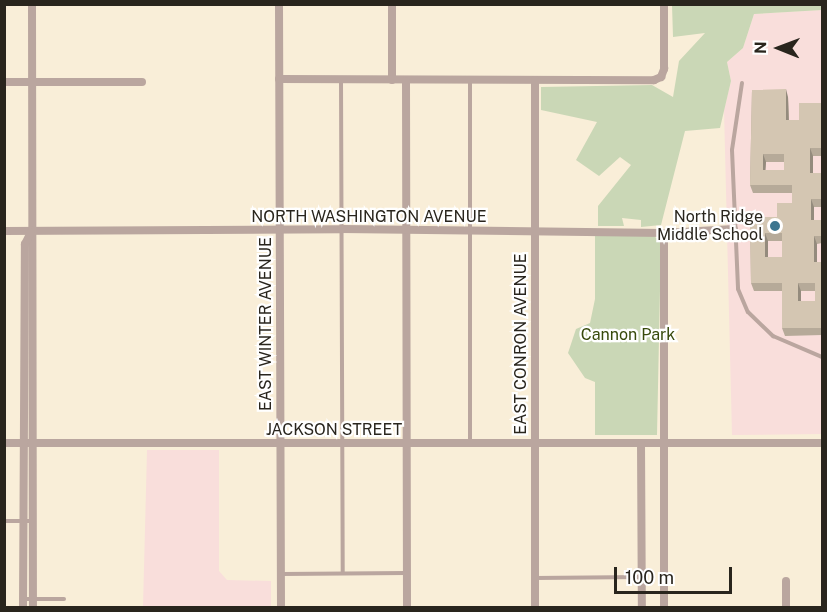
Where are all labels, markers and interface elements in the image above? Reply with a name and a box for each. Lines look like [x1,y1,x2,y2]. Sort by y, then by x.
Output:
north arrow [749,18,809,78]
text: N [751,41,770,54]
street label: NORTH WASHINGTON AVENUE [251,207,487,227]
place label: North Ridge Middle School [657,207,763,245]
marker: North Ridge Middle School [768,219,782,233]
street label: EAST WINTER AVENUE [256,237,276,411]
street label: EAST CONRON AVENUE [511,253,531,435]
park label: Cannon Park [581,325,675,345]
street label: JACKSON STREET [266,420,402,440]
scale bar [617,555,736,593]
text: 100 m [625,567,674,588]

